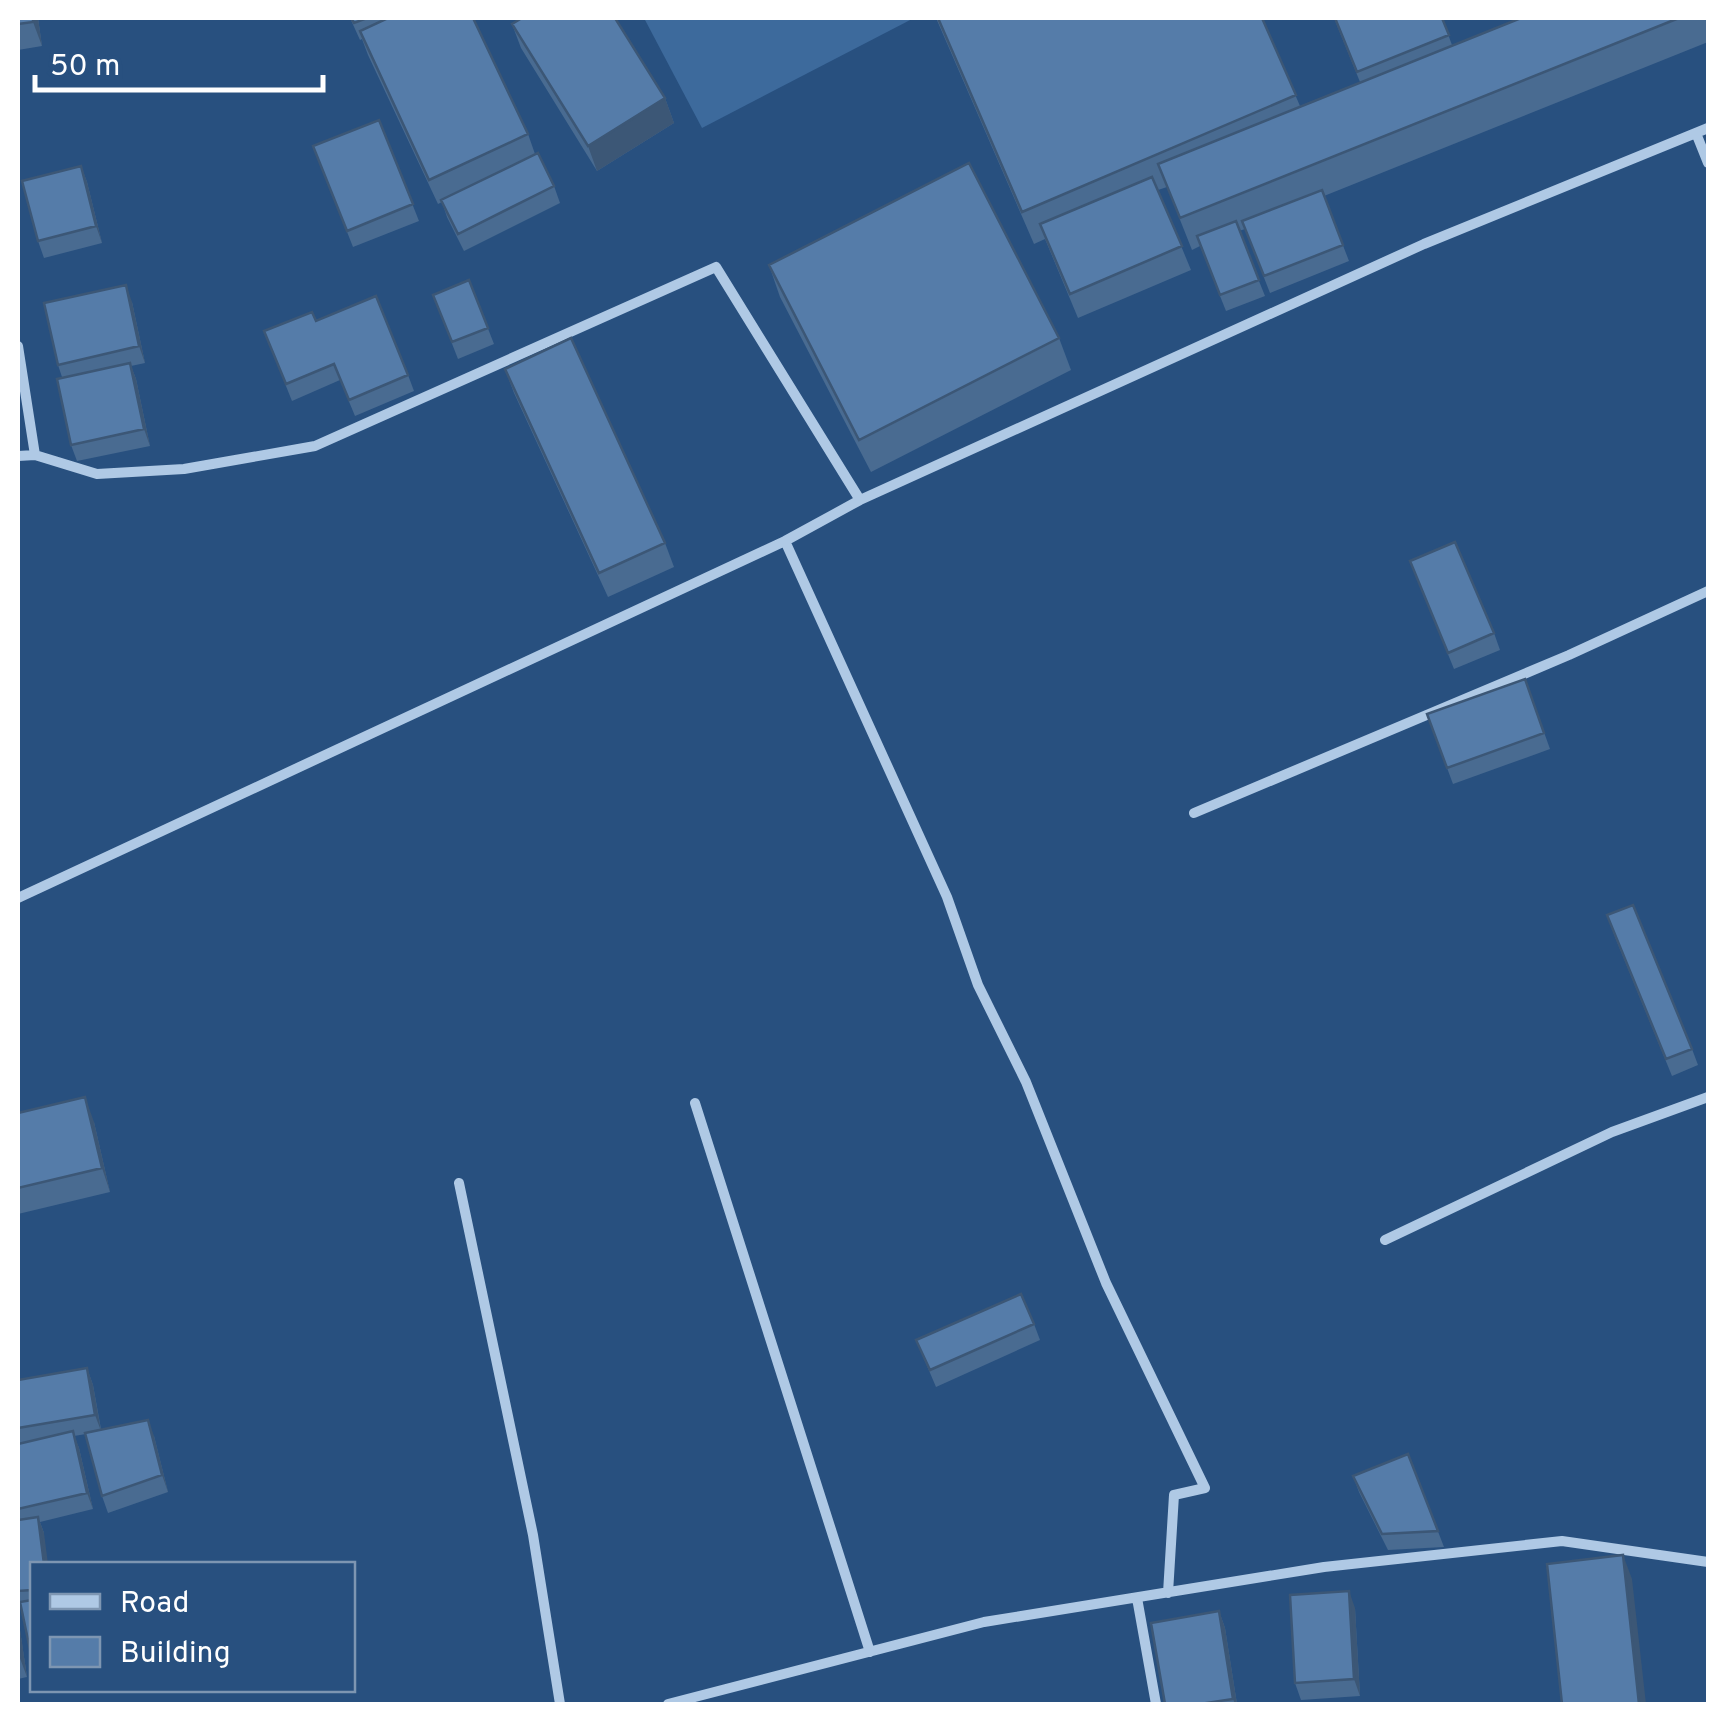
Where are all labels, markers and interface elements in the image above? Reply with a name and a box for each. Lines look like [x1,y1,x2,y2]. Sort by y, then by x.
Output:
scale bar [35,30,322,92]
text: 50 m [50,49,120,86]
legend [30,1562,355,1692]
text: Road [120,1586,189,1623]
text: Building [120,1636,231,1673]

